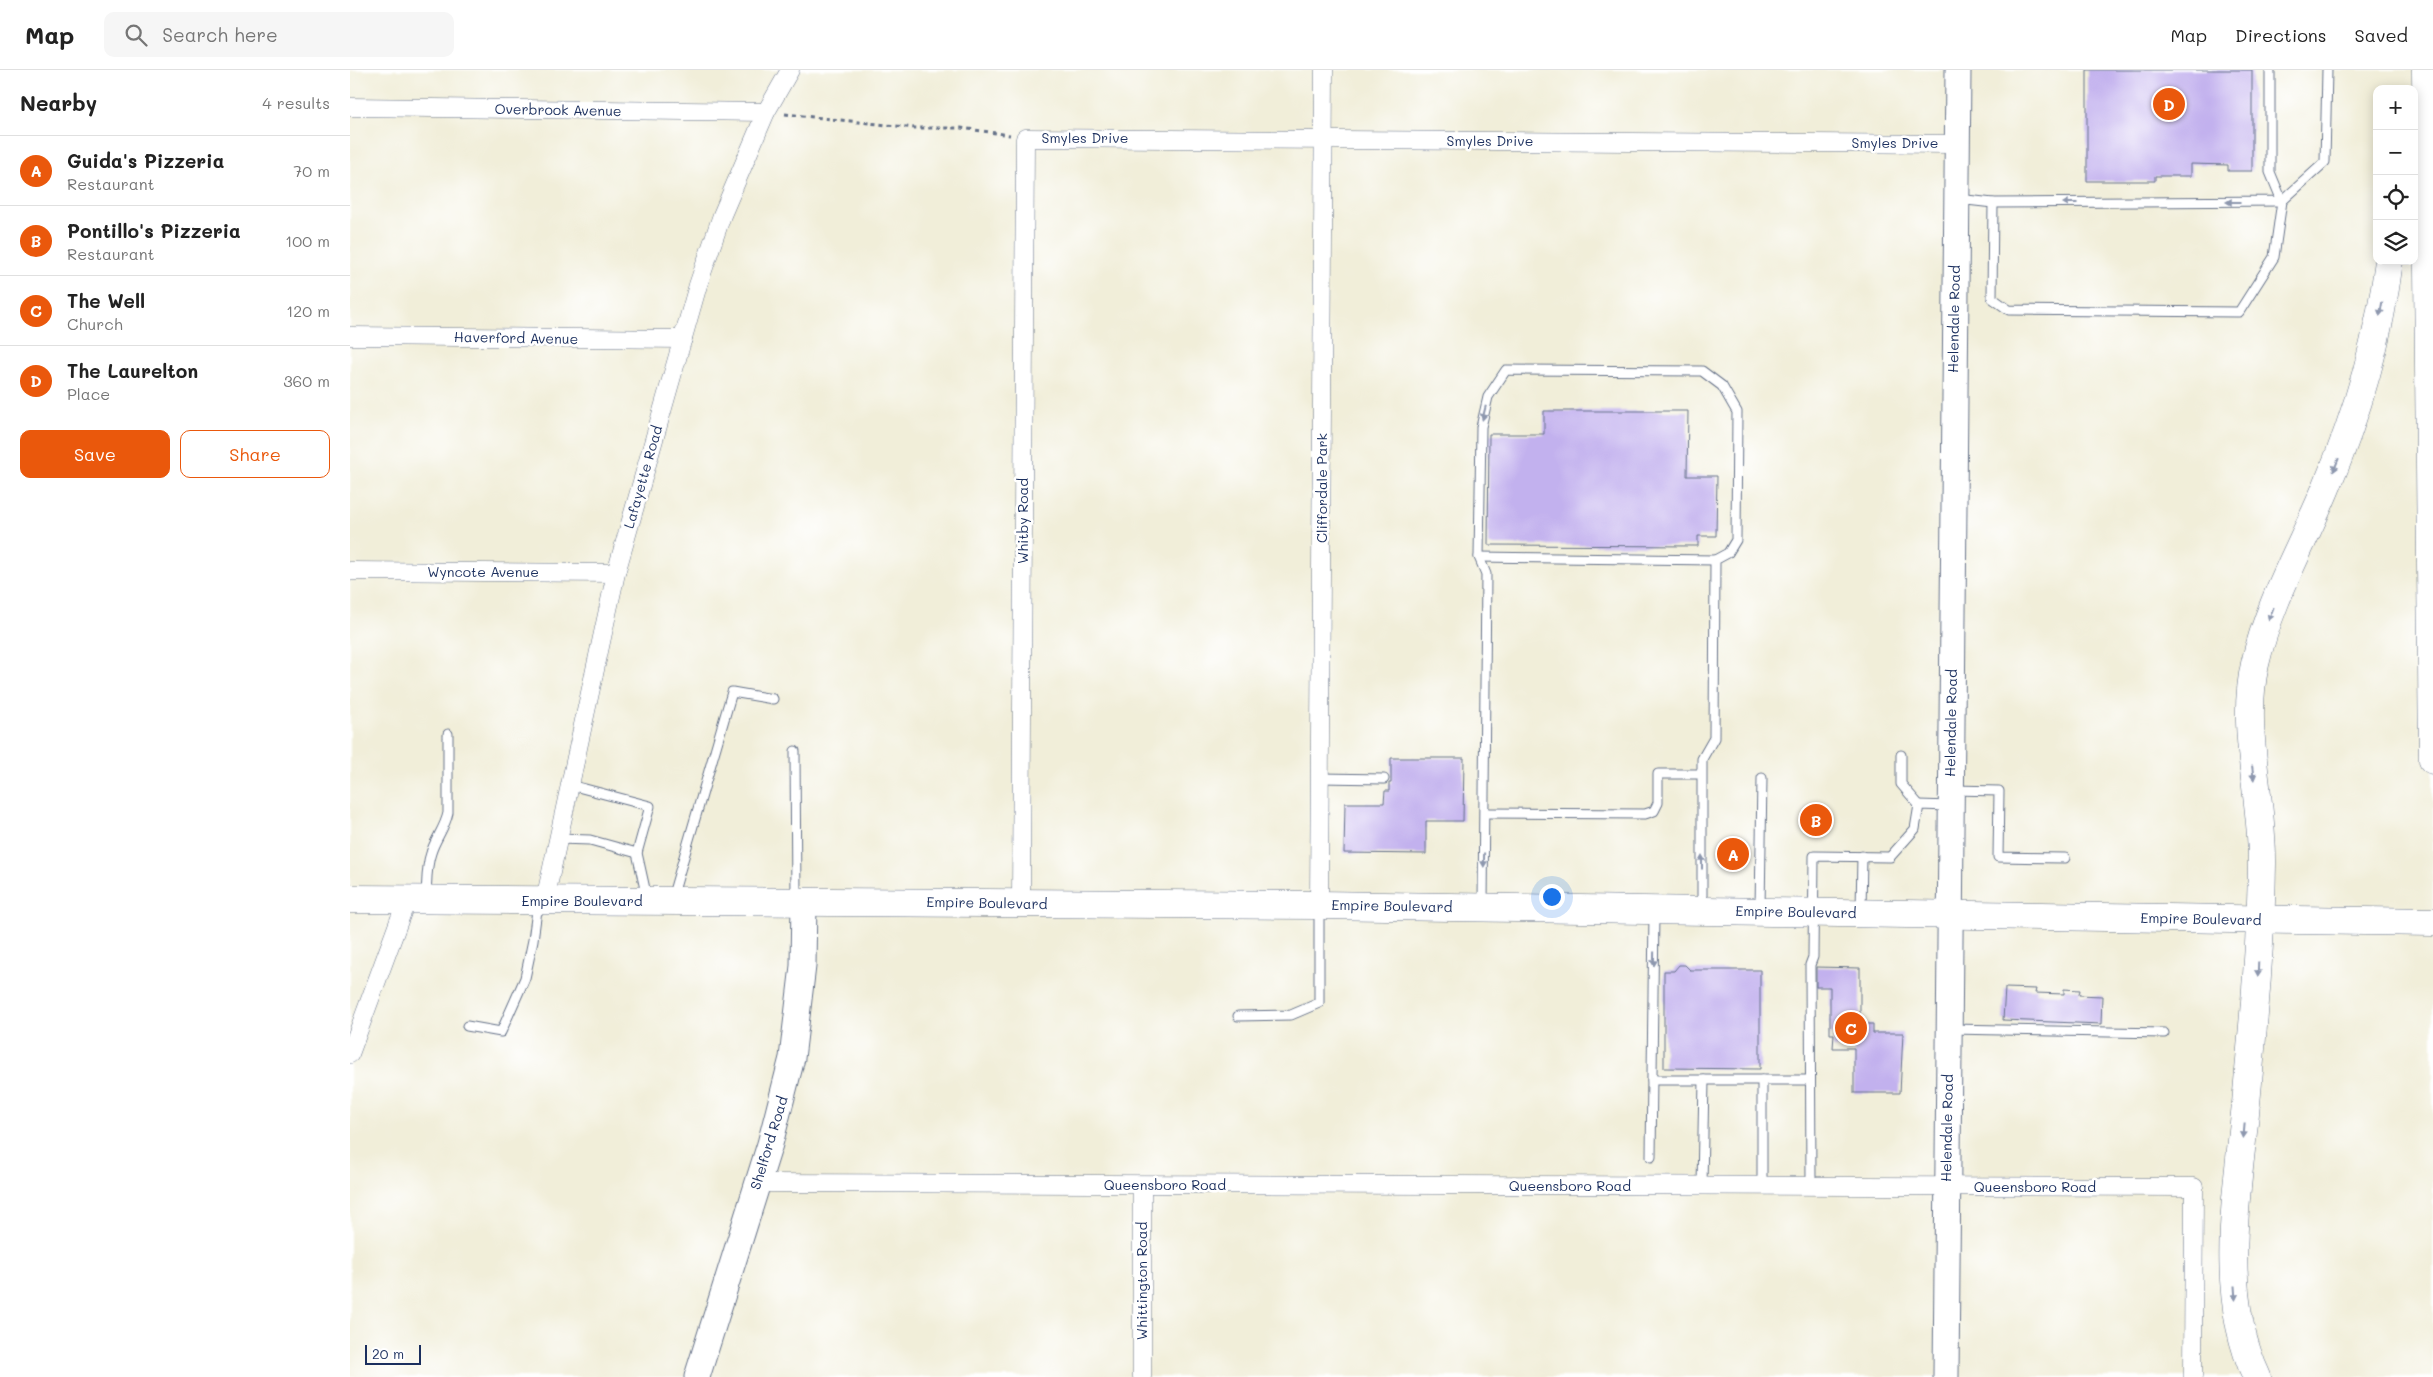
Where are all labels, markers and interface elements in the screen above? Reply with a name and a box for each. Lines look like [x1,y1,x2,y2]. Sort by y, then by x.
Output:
search box [104,12,454,57]
text: Map [25,19,74,50]
icon: search [122,21,150,49]
text: Search here [162,22,278,47]
text: Map [2170,23,2207,47]
text: Directions [2235,23,2327,47]
text: Saved [2355,23,2408,47]
pin: D [2153,85,2185,123]
map controls [2373,85,2418,265]
button: + [2373,85,2418,130]
text: Nearby [20,89,97,116]
text: 4 results [262,92,330,113]
street label: Overbrook Avenue [494,99,622,120]
street label: Smyles Drive [1042,128,1128,147]
button: − [2373,130,2418,175]
street label: Smyles Drive [1447,131,1533,150]
street label: Smyles Drive [1852,133,1938,152]
text: Guida's Pizzeria [67,148,224,173]
text: A [30,160,42,181]
text: 70 m [293,160,330,181]
text: Restaurant [67,173,155,194]
button: locate [2373,175,2418,220]
one-way arrow [2225,198,2241,206]
one-way arrow [2062,199,2078,207]
text: Pontillo's Pizzeria [67,218,241,243]
button: layers [2373,220,2418,265]
text: B [31,230,41,251]
text: 100 m [285,230,330,251]
text: Restaurant [67,243,155,264]
street label: Helendale Road [1943,265,1964,373]
text: The Well [67,288,145,313]
text: C [30,300,42,321]
text: 120 m [286,300,330,321]
one-way arrow [2377,302,2385,318]
text: Church [67,313,123,334]
street label: Haverford Avenue [454,327,578,348]
text: The Laurelton [67,358,198,383]
text: D [30,370,42,391]
text: 360 m [283,370,330,391]
text: Place [67,383,110,404]
one-way arrow [1480,406,1488,421]
street label: Lafayette Road [619,423,666,531]
button: Save [20,430,170,478]
button: Share [180,430,330,478]
street label: Cliffordale Park [1312,433,1331,543]
one-way arrow [2331,458,2339,472]
street label: Whitby Road [1013,478,1032,564]
street label: Wyncote Avenue [427,562,539,581]
one-way arrow [2266,607,2274,621]
street label: Helendale Road [1940,669,1961,777]
one-way arrow [2249,766,2257,782]
pin: B [1800,801,1832,839]
pin: A [1717,835,1749,873]
one-way arrow [1479,853,1487,869]
one-way arrow [1698,854,1706,870]
your location [1539,884,1565,910]
street label: Empire Boulevard [521,891,643,910]
street label: Empire Boulevard [926,892,1048,913]
street label: Empire Boulevard [1331,895,1453,916]
street label: Empire Boulevard [1735,901,1857,922]
street label: Empire Boulevard [2140,908,2262,929]
one-way arrow [1650,951,1658,967]
one-way arrow [2253,961,2261,977]
pin: C [1835,1009,1867,1047]
street label: Helendale Road [1936,1074,1957,1182]
street label: Shelford Road [745,1094,792,1192]
one-way arrow [2240,1123,2248,1139]
street label: Queensboro Road [1104,1175,1226,1194]
street label: Queensboro Road [1509,1176,1631,1195]
street label: Queensboro Road [1974,1177,2096,1196]
street label: Whittington Road [1132,1222,1151,1340]
one-way arrow [2231,1285,2239,1301]
scale bar [365,1342,421,1365]
text: 20 m [372,1344,404,1363]

